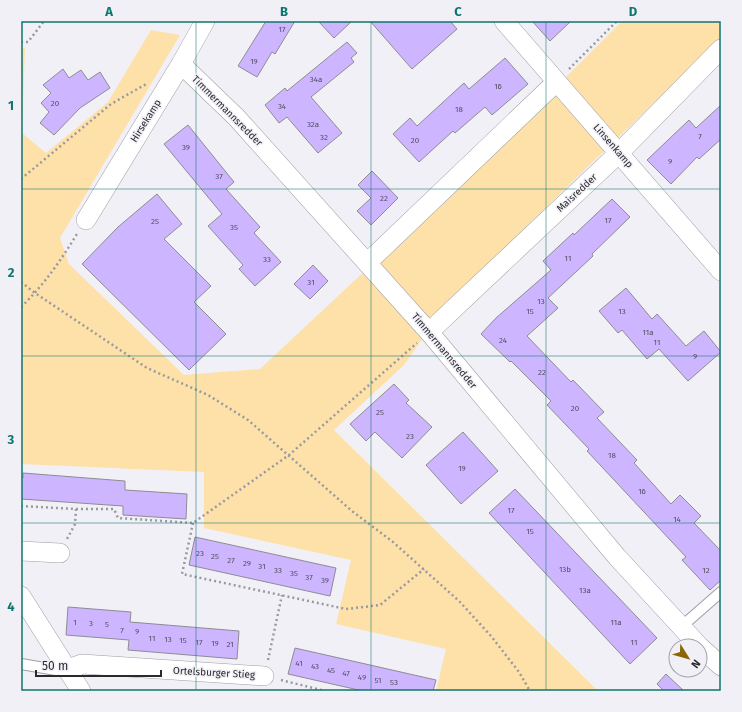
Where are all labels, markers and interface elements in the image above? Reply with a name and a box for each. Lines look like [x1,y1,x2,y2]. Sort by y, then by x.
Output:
text: A [104,4,113,19]
text: B [280,4,288,19]
text: C [454,4,462,19]
text: D [629,4,638,19]
house number: 17 [278,25,286,34]
house number: 19 [250,57,258,66]
street label: Timmermannsredder [189,73,265,149]
house number: 34a [310,75,322,84]
house number: 16 [494,82,502,91]
street label: Hirsekamp [128,97,164,145]
text: 1 [8,98,14,113]
house number: 20 [51,99,60,108]
house number: 34 [278,102,287,111]
house number: 18 [455,105,464,114]
house number: 32a [307,120,319,129]
street label: Linsenkamp [591,121,635,171]
house number: 7 [698,132,702,141]
house number: 32 [320,133,328,142]
house number: 20 [411,136,420,145]
house number: 39 [182,143,190,152]
house number: 9 [668,157,672,166]
street label: Maisredder [554,171,600,215]
house number: 37 [215,172,223,181]
house number: 22 [380,194,388,203]
house number: 17 [604,216,612,225]
house number: 25 [151,217,159,226]
house number: 35 [230,223,238,232]
house number: 11 [565,254,571,263]
house number: 33 [263,255,271,264]
text: 2 [8,265,15,280]
house number: 31 [307,278,315,287]
house number: 13 [537,297,545,306]
house number: 15 [526,307,534,316]
house number: 13 [618,307,626,316]
street label: Timmermannsredder [409,311,479,391]
house number: 11a [642,328,654,337]
house number: 24 [499,336,508,345]
house number: 11 [654,338,660,347]
house number: 9 [693,352,697,361]
house number: 22 [538,368,546,377]
house number: 20 [571,404,580,413]
house number: 25 [376,408,384,417]
text: 3 [7,432,15,447]
house number: 23 [406,432,414,441]
house number: 18 [608,451,617,460]
house number: 19 [458,464,466,473]
house number: 16 [638,487,646,496]
house number: 17 [507,506,515,515]
house number: 14 [673,515,682,524]
house number: 15 [526,527,534,536]
house number: 23 [196,549,204,558]
house number: 25 [211,552,219,561]
house number: 27 [227,556,235,565]
house number: 29 [243,559,251,568]
house number: 31 [258,562,266,571]
house number: 13b [559,565,571,574]
house number: 33 [274,566,282,575]
house number: 12 [702,566,710,575]
house number: 35 [290,569,298,578]
house number: 37 [305,573,313,582]
house number: 39 [321,576,329,585]
house number: 13a [579,586,591,595]
text: 4 [7,599,15,614]
house number: 1 [73,618,77,627]
house number: 11a [610,618,622,627]
house number: 3 [89,619,93,628]
house number: 5 [105,620,109,629]
house number: 7 [120,626,124,635]
house number: 9 [135,627,139,636]
house number: 11 [149,634,155,643]
house number: 13 [164,635,172,644]
house number: 15 [179,636,187,645]
house number: 17 [195,638,203,647]
house number: 11 [631,638,637,647]
north arrow [668,638,708,678]
house number: 19 [211,639,219,648]
house number: 21 [226,640,234,649]
scale bar [36,652,161,678]
text: N [688,657,703,671]
text: 50 m [42,659,68,673]
house number: 41 [295,659,303,668]
house number: 43 [311,662,319,671]
street label: Ortelsburger Stieg [173,665,256,681]
house number: 45 [327,666,335,675]
house number: 47 [342,669,350,678]
house number: 49 [358,673,366,682]
house number: 51 [374,676,382,685]
house number: 53 [390,678,398,687]

